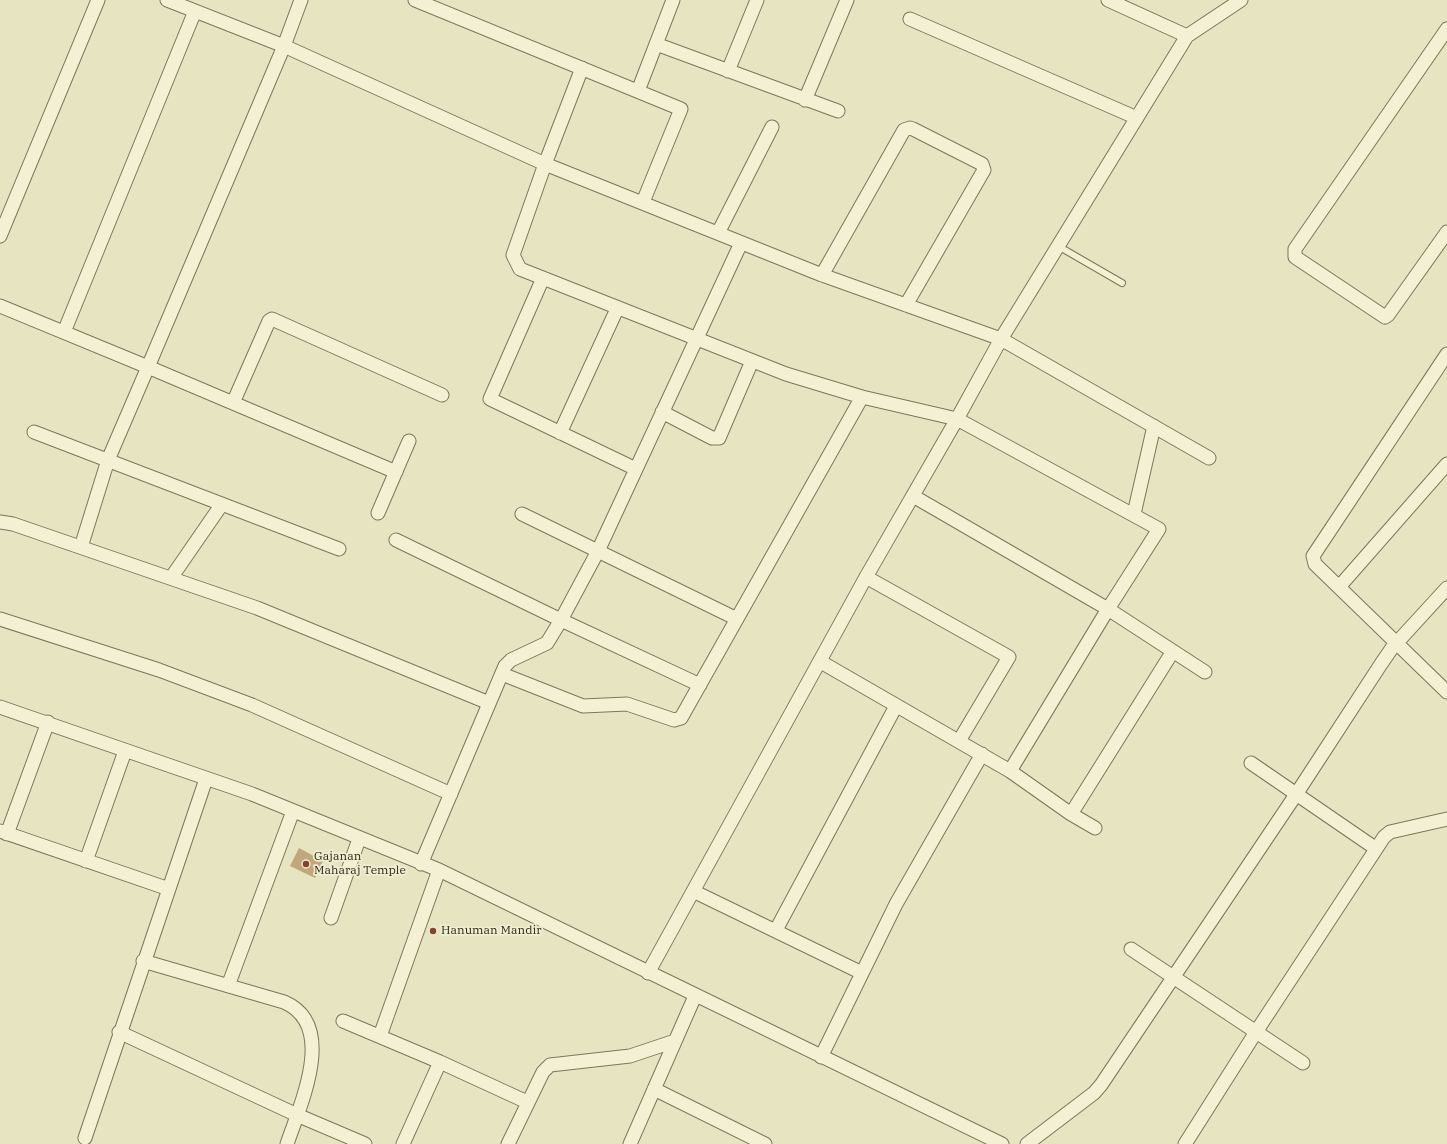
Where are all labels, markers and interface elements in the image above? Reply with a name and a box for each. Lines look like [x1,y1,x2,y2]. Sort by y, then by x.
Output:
place label: Gajanan Maharaj Temple [314,850,406,878]
marker: Gajanan Maharaj Temple [301,859,311,869]
place label: Hanuman Mandir [441,924,542,938]
marker: Hanuman Mandir [428,926,438,936]

